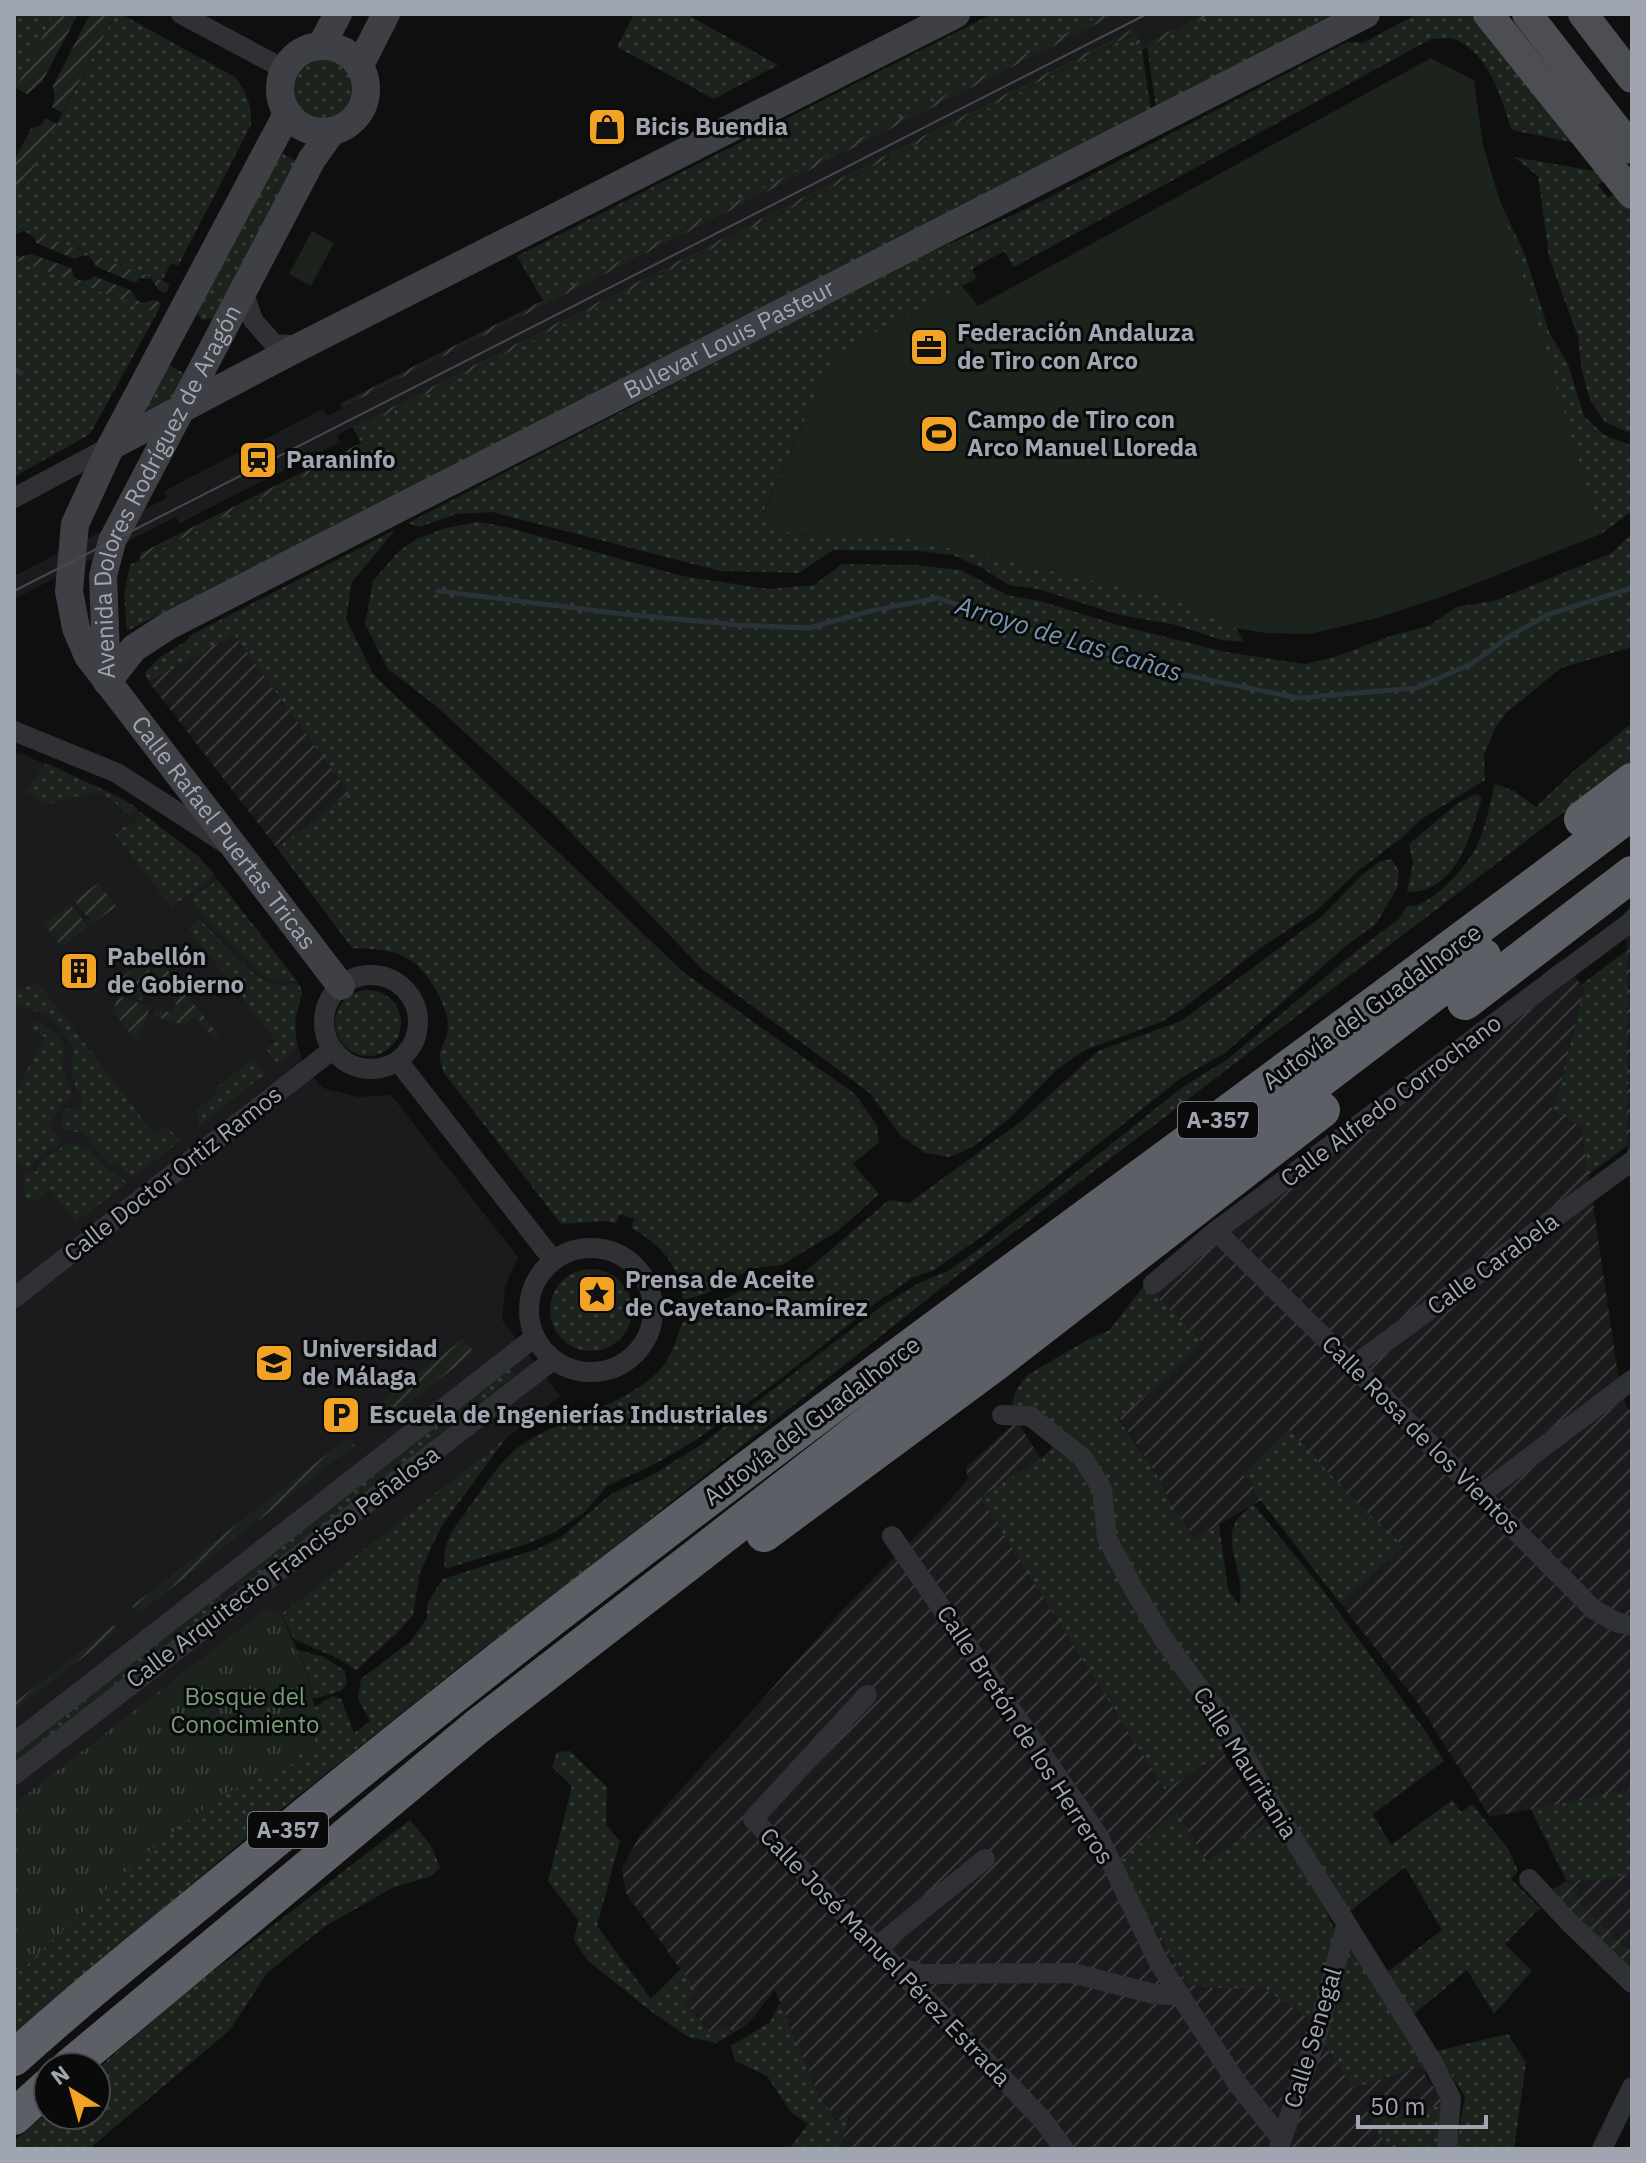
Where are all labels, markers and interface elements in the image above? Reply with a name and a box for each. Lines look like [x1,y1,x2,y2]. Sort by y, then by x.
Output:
shop icon: Bicis Buendia [586,106,628,148]
place label: Bicis Buendia [635,110,788,142]
street label: Bulevar Louis Pasteur [618,271,840,406]
street label: Avenida Dolores Rodríguez de Aragón [86,299,248,679]
place label: Federación Andaluza de Tiro con Arco [957,316,1194,376]
office icon: Federación Andaluza de Tiro con Arco [908,326,950,368]
place label: Campo de Tiro con Arco Manuel Lloreda [967,403,1198,463]
sports icon: Campo de Tiro con Arco Manuel Lloreda [918,413,960,455]
station icon: Paraninfo [237,439,279,481]
place label: Paraninfo [286,443,396,475]
water label: Arroyo de Las Cañas [951,587,1186,689]
street label: Calle Rafael Puertas Tricas [125,709,324,956]
street label: Autovía del Guadalhorce [1255,916,1487,1097]
place label: Pabellón de Gobierno [107,940,244,1000]
building icon: Pabellón de Gobierno [58,950,100,992]
street label: Calle Alfredo Corrochano [1273,1006,1507,1194]
street label: Calle Doctor Ortiz Ramos [57,1078,288,1268]
road number: A-357 [1178,1102,1258,1138]
street label: Calle Carabela [1420,1205,1565,1322]
place label: Prensa de Aceite de Cayetano-Ramírez [625,1263,868,1323]
place icon: Prensa de Aceite de Cayetano-Ramírez [576,1273,618,1315]
street label: Autovía del Guadalhorce [697,1328,926,1512]
street label: Calle Rosa de los Vientos [1315,1328,1528,1541]
place label: Universidad de Málaga [302,1332,438,1392]
school or university icon: Universidad de Málaga [253,1342,295,1384]
parking icon: Escuela de Ingenierías Industriales [320,1394,362,1436]
place label: Escuela de Ingenierías Industriales [369,1398,768,1430]
street label: Calle Arquitecto Francisco Peñalosa [119,1437,446,1695]
street label: Calle Bretón de los Herreros [930,1599,1122,1870]
park label: Bosque del Conocimiento [170,1680,320,1740]
street label: Calle Mauritania [1186,1680,1306,1845]
road number: A-357 [248,1812,328,1848]
street label: Calle José Manuel Pérez Estrada [753,1820,1018,2093]
street label: Calle Senegal [1275,1964,1349,2112]
north arrow [32,2051,112,2131]
text: N [45,2058,75,2091]
scale bar [1358,2079,1486,2129]
text: 50 m [1370,2090,1425,2122]

